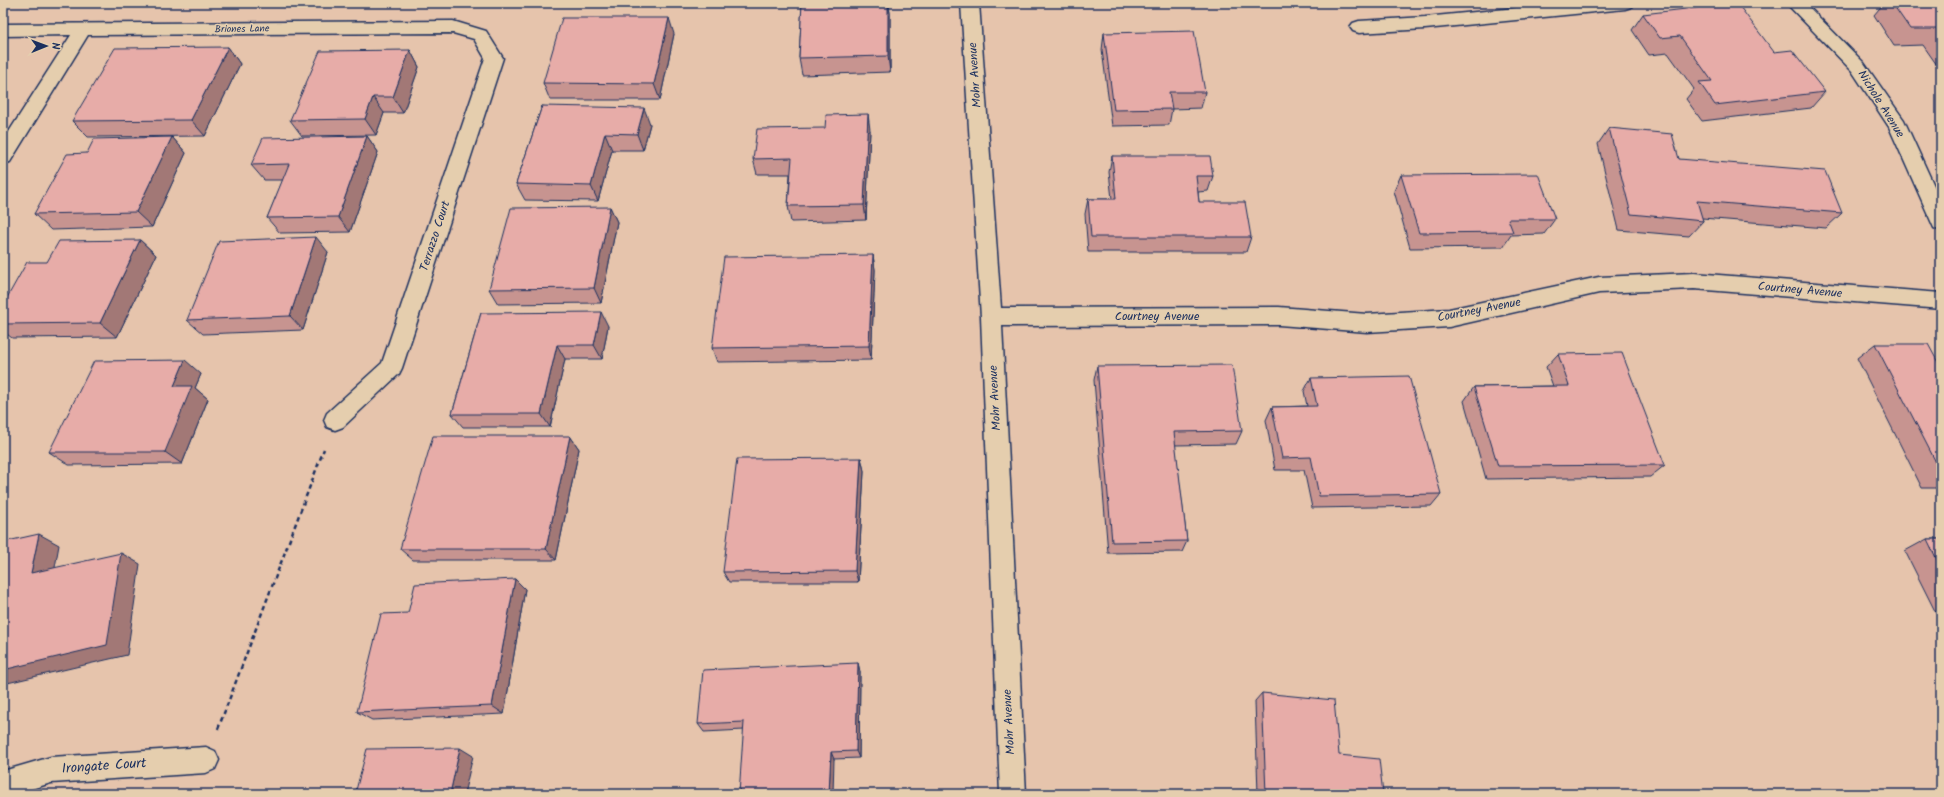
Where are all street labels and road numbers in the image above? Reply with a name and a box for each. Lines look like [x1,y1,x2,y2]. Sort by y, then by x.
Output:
street label: Briones Lane [215,21,270,37]
street label: Mohr Avenue [963,41,987,108]
street label: Nichole Avenue [1853,66,1910,142]
street label: Terrazzo Court [415,198,455,274]
street label: Courtney Avenue [1757,277,1844,303]
street label: Courtney Avenue [1436,292,1523,327]
street label: Courtney Avenue [1115,307,1200,326]
street label: Mohr Avenue [984,364,1006,431]
street label: Mohr Avenue [998,688,1020,755]
street label: Irongate Court [61,752,148,780]

